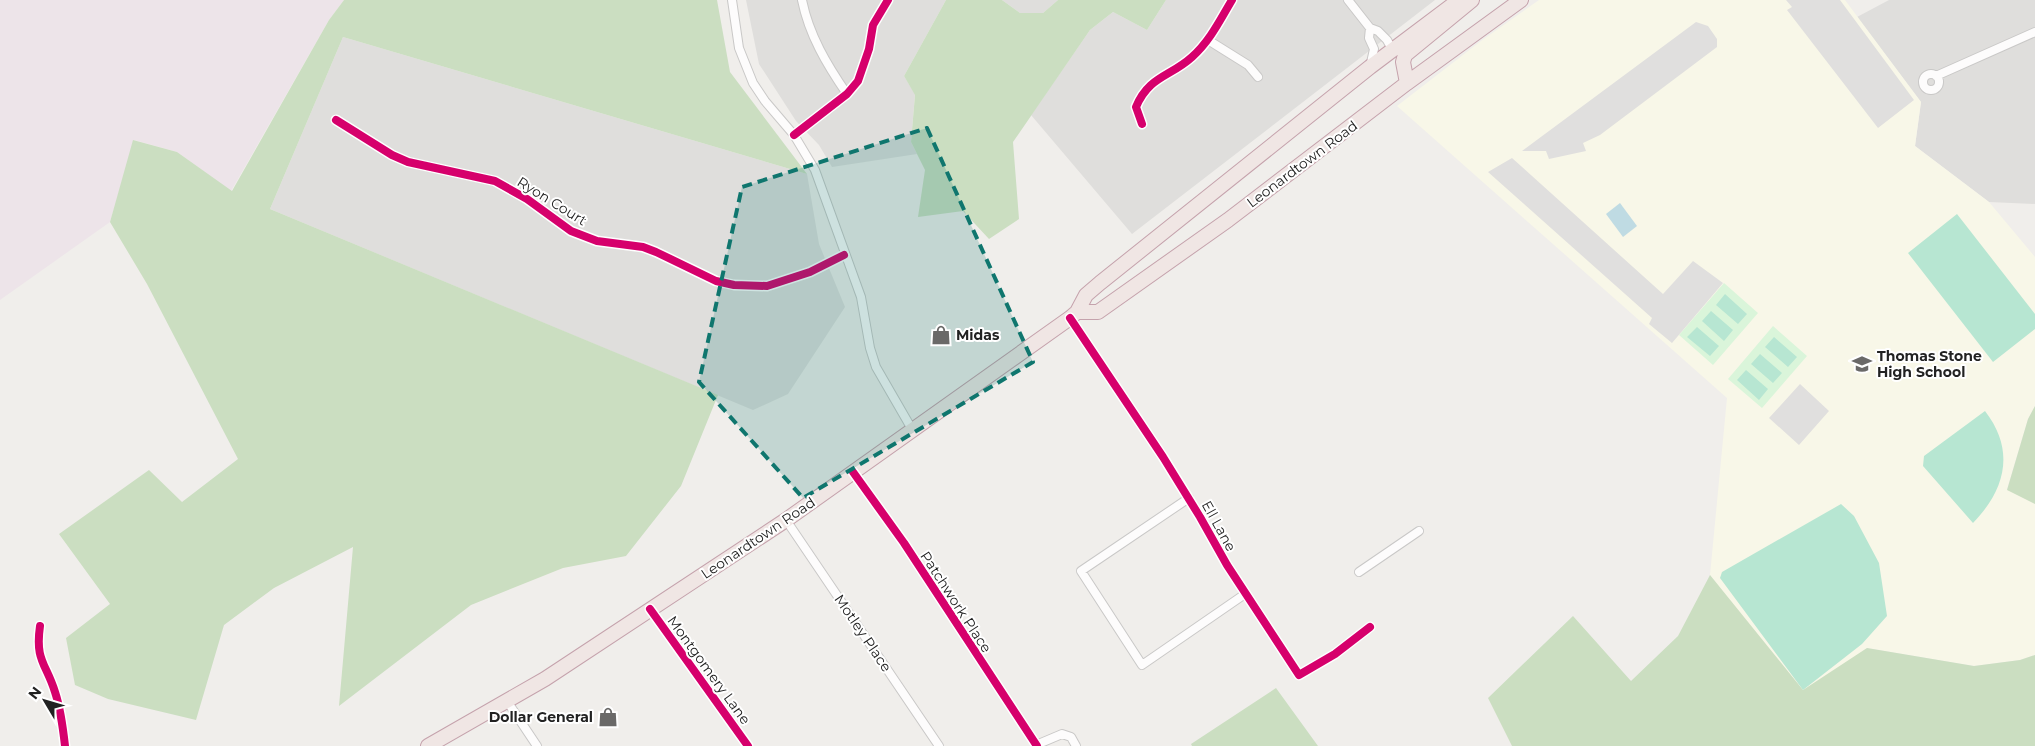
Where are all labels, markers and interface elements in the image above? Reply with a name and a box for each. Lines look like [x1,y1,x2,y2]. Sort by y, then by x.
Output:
street label: Leonardtown Road [1243,117,1361,211]
street label: Ryon Court [514,173,590,230]
shop icon: Midas [930,324,952,346]
place label: Midas [956,326,1000,344]
place label: Thomas Stone High School [1877,347,1982,381]
school or university icon: Thomas Stone High School [1851,353,1873,375]
street label: Leonardtown Road [697,493,819,583]
street label: Ell Lane [1198,498,1240,554]
street label: Patchwork Place [916,548,996,656]
street label: Motley Place [831,591,895,675]
street label: Montgomery Lane [664,612,754,728]
north arrow [20,676,70,726]
text: N [24,683,45,703]
shop icon: Dollar General [597,706,619,728]
place label: Dollar General [489,708,593,726]

